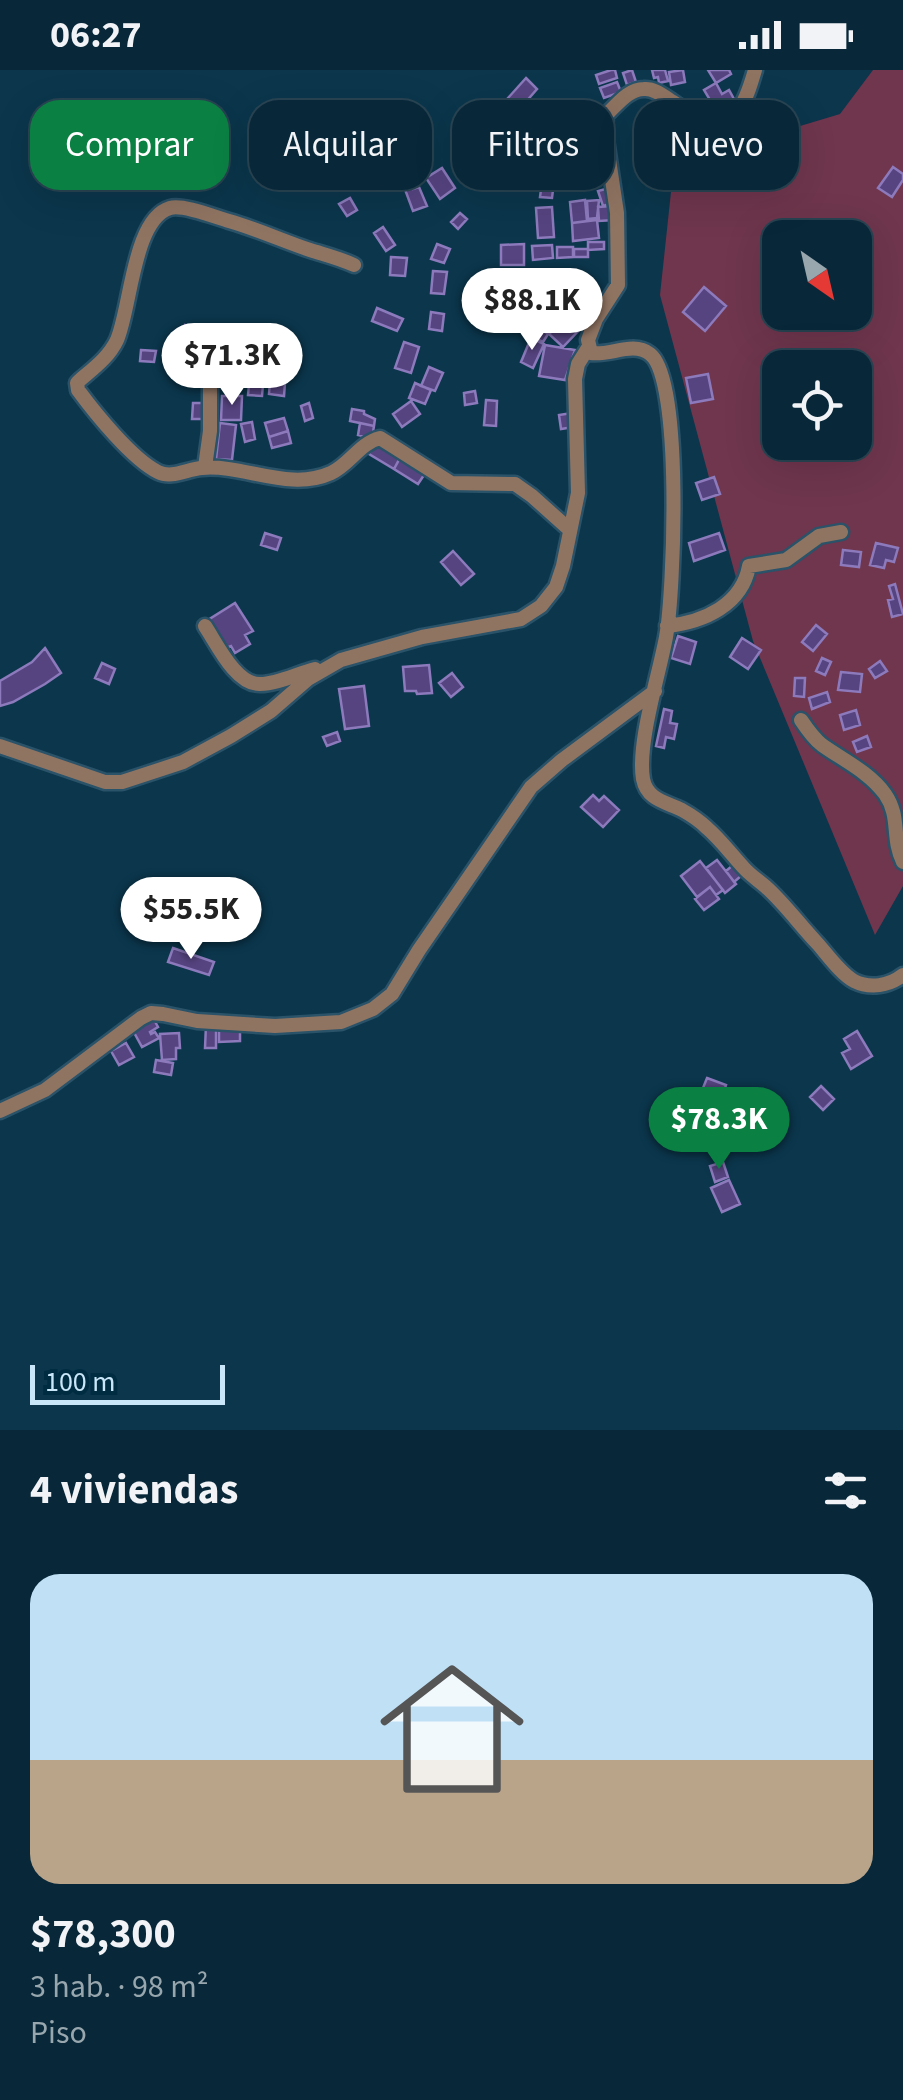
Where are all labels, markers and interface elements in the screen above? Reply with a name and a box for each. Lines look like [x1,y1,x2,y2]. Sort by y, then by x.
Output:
text: 06:27 [50,8,142,62]
chip: Comprar [30,100,229,190]
chip: Alquilar [249,100,432,190]
chip: Filtros [452,100,614,190]
chip: Nuevo [634,100,799,190]
north arrow [762,220,872,330]
map controls [762,220,872,460]
pin: $88.1K [451,268,613,353]
text: $88.1K [484,277,580,323]
pin: $71.3K [151,323,313,408]
text: $71.3K [184,332,280,378]
button: locate [762,350,872,460]
pin: $55.5K [110,877,272,962]
text: $55.5K [143,886,239,932]
pin: $78.3K [638,1087,800,1172]
text: $78.3K [671,1096,767,1142]
scale bar [30,1360,225,1404]
text: 100 m [45,1362,116,1402]
text: 4 viviendas [30,1460,238,1520]
icon: filters [818,1463,873,1518]
icon: home [362,1639,542,1819]
text: $78,300 [30,1904,176,1964]
text: 3 hab. · 98 m² [30,1964,208,2010]
text: Piso [30,2010,87,2056]

